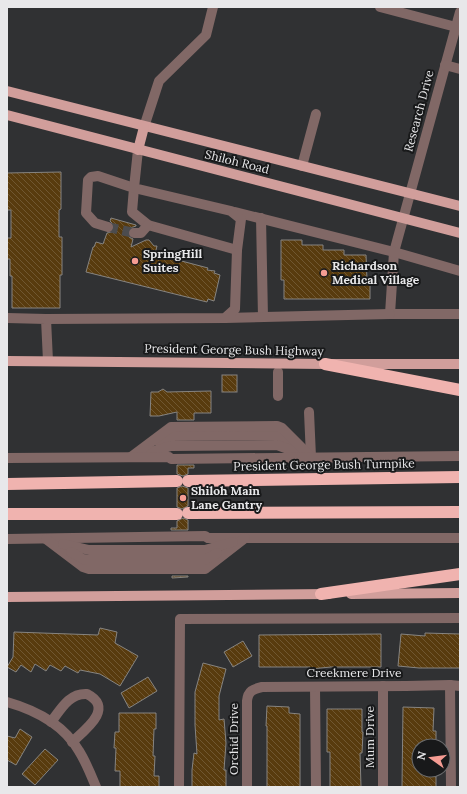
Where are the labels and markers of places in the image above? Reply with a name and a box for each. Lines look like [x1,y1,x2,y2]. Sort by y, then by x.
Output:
place label: SpringHill Suites [143,246,202,275]
marker: SpringHill Suites [130,256,140,266]
place label: Richardson Medical Village [332,258,420,287]
marker: Richardson Medical Village [319,268,329,278]
place label: Shiloh Main Lane Gantry [191,483,263,512]
marker: Shiloh Main Lane Gantry [178,493,188,503]

